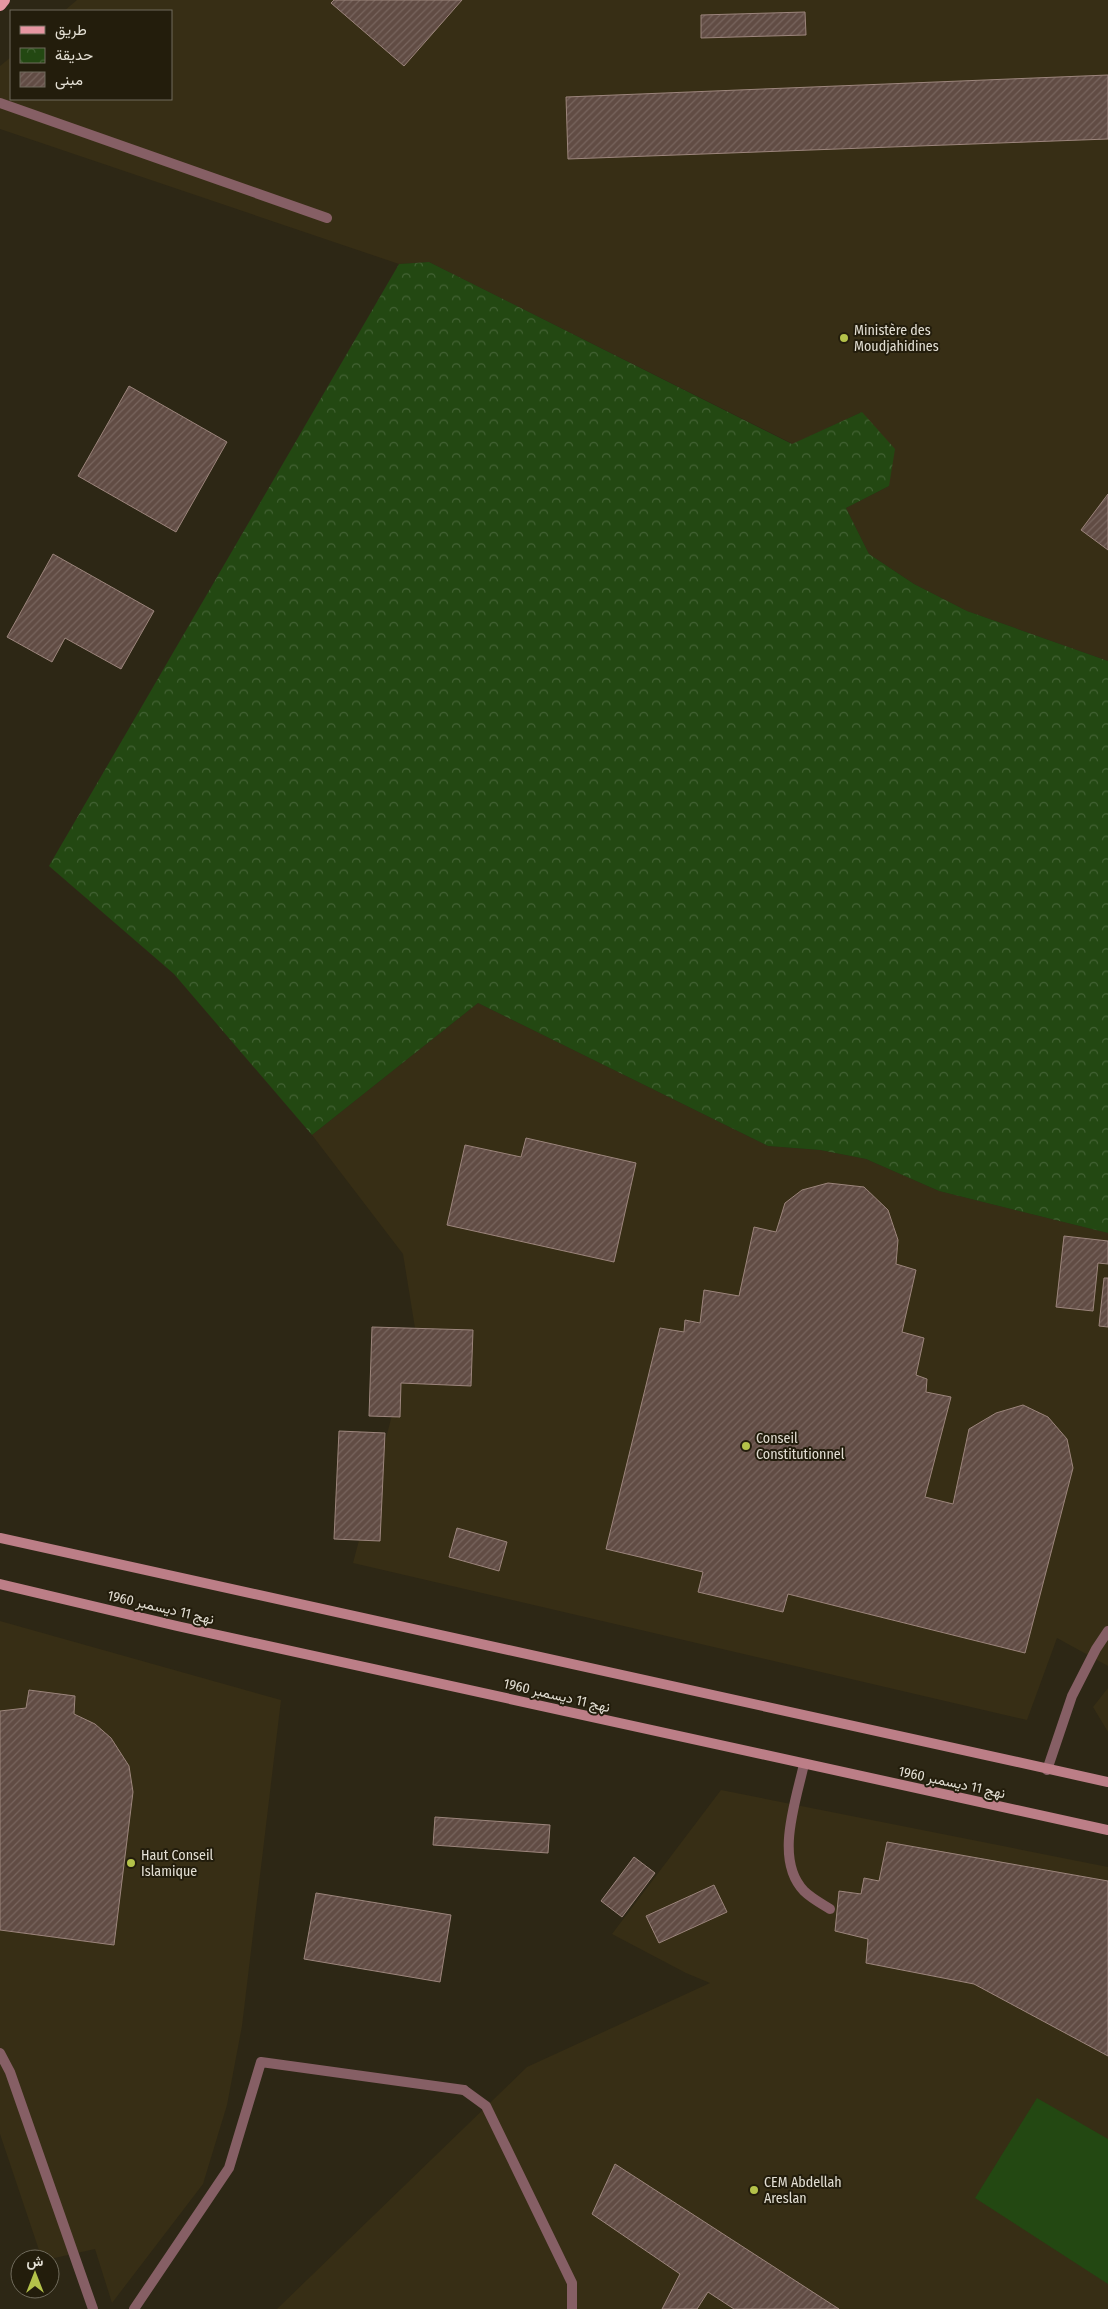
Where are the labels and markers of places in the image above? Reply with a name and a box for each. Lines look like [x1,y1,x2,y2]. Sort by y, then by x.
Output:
place label: Ministère des Moudjahidines [854,322,939,355]
marker: Ministère des Moudjahidines [838,332,850,344]
place label: Conseil Constitutionnel [756,1430,845,1463]
marker: Conseil Constitutionnel [740,1440,752,1452]
place label: Haut Conseil Islamique [141,1847,214,1880]
marker: Haut Conseil Islamique [125,1857,137,1869]
place label: CEM Abdellah Areslan [764,2174,842,2207]
marker: CEM Abdellah Areslan [748,2184,760,2196]

